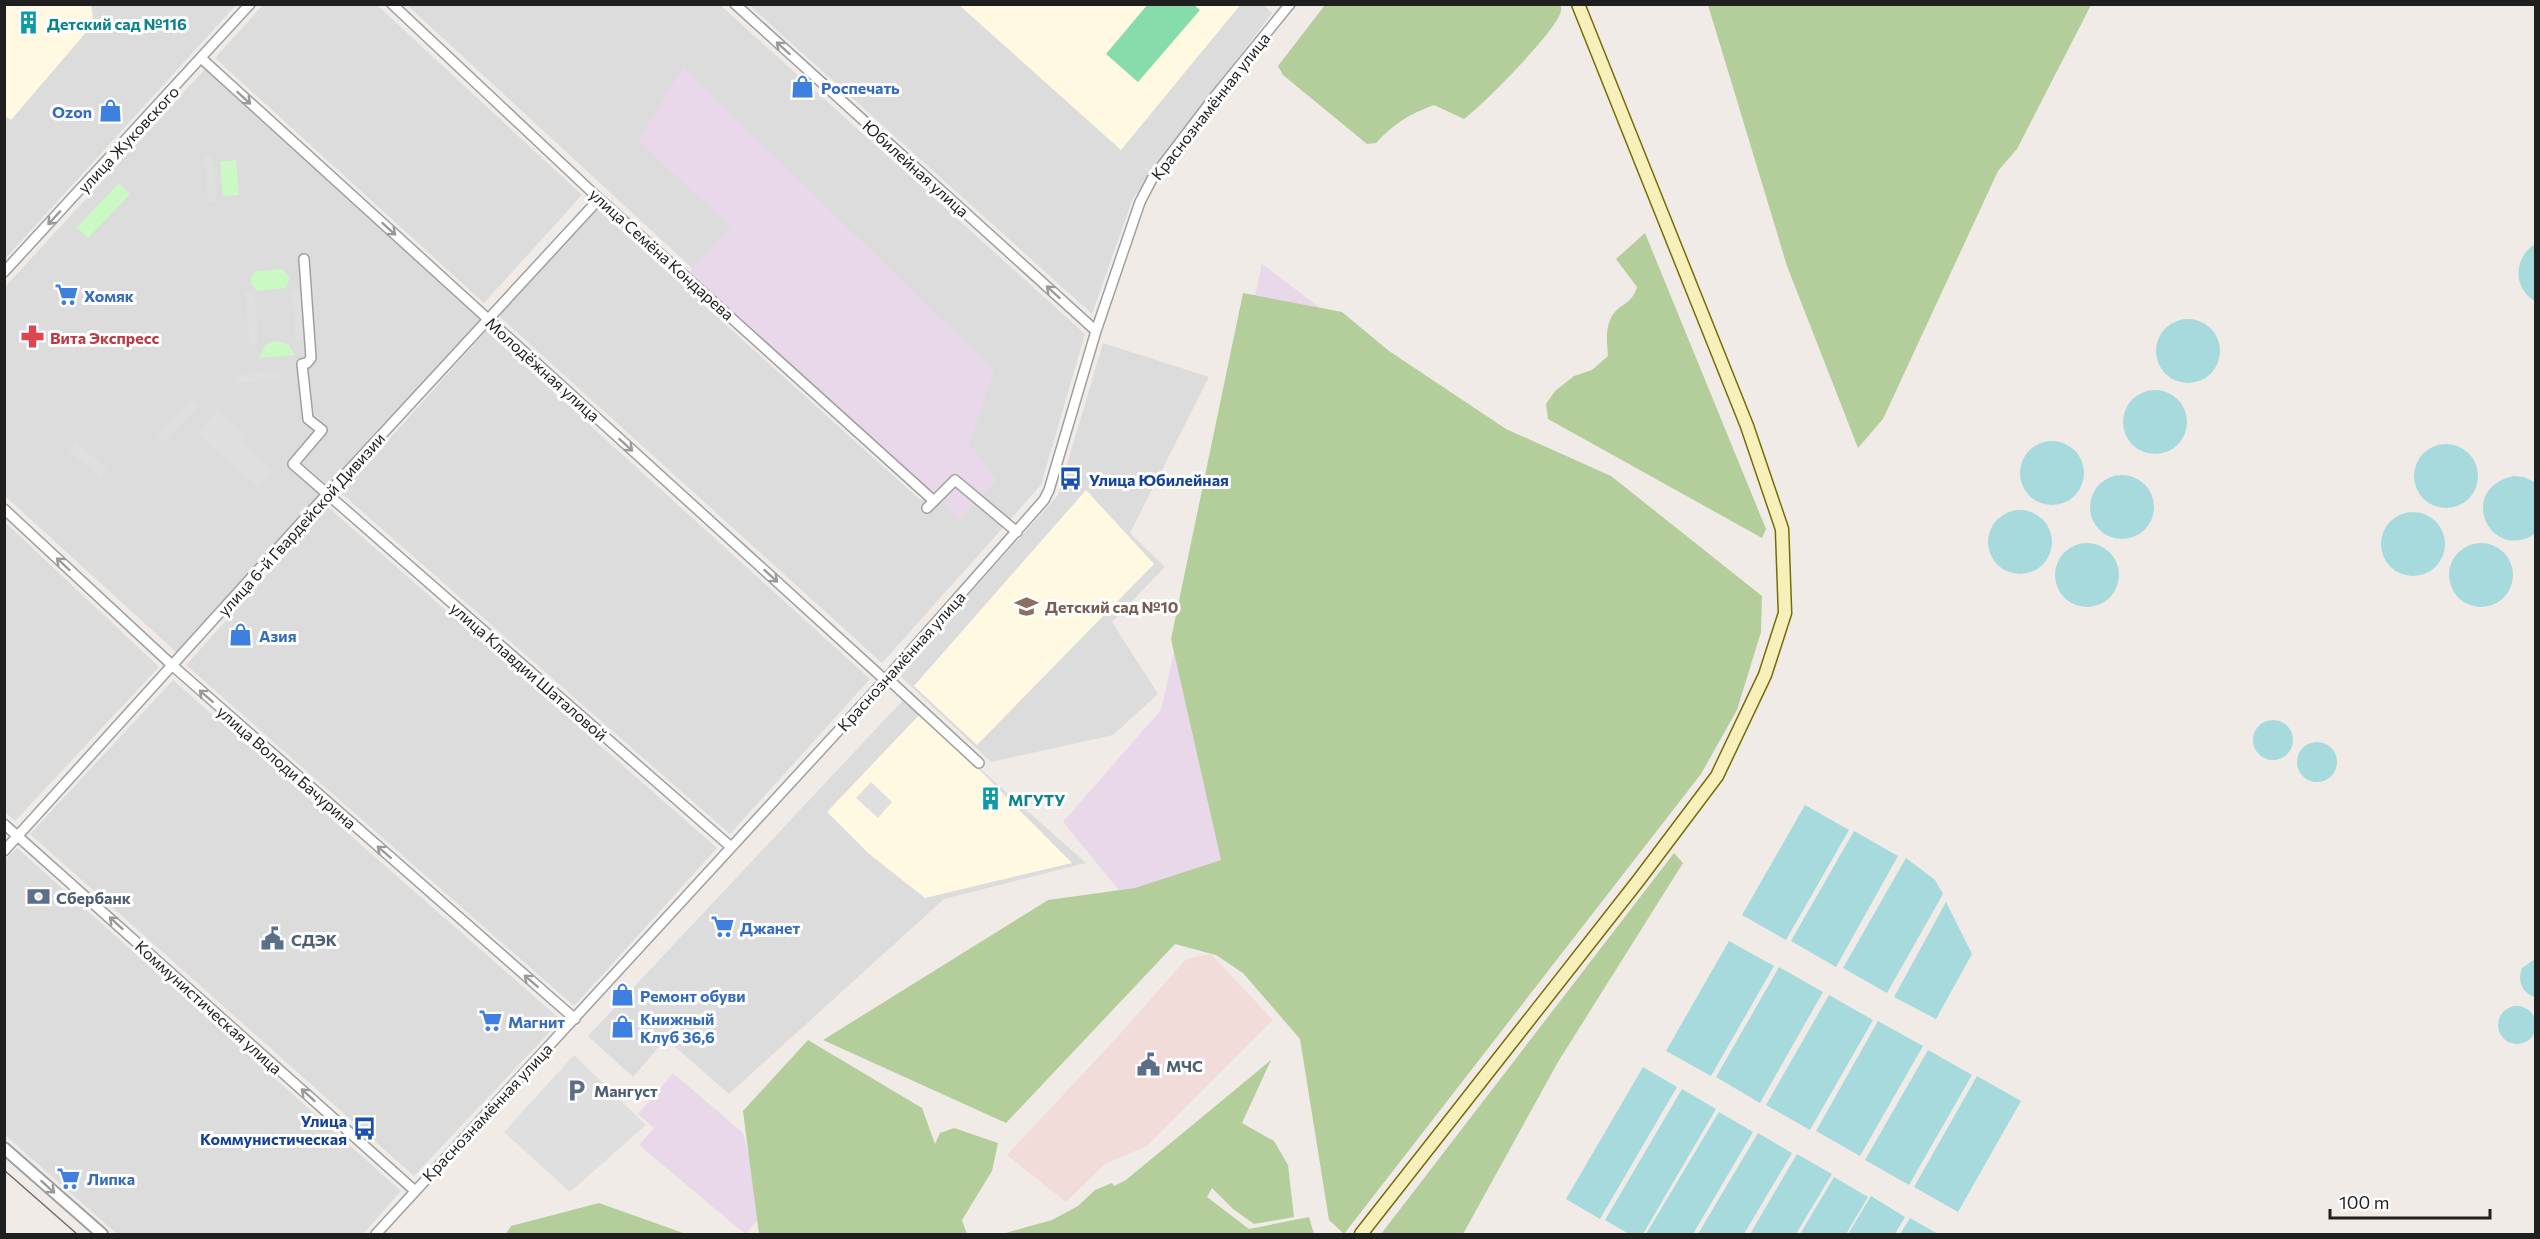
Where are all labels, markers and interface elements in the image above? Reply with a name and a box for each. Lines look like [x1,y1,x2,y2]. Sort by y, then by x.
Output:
building icon: Детский сад №116 [16,10,42,36]
place label: Детский сад №116 [47,14,187,33]
street label: Краснознамённая улица [1147,29,1273,183]
one-way arrow [776,41,791,55]
shop icon: Роспечать [790,74,816,100]
place label: Роспечать [821,78,900,97]
street label: улица Жуковского [73,82,183,196]
one-way arrow [237,91,252,105]
shop icon: Ozon [97,98,123,124]
place label: Ozon [52,102,92,121]
street label: Юбилейная улица [859,116,973,220]
street label: улица Семёна Кондарева [586,184,738,324]
one-way arrow [48,210,62,225]
one-way arrow [381,222,396,236]
supermarket icon: Хомяк [53,282,79,308]
one-way arrow [1046,285,1061,299]
place label: Хомяк [84,286,134,305]
street label: Молодёжная улица [482,313,604,425]
pharmacy icon: Вита Экспресс [19,324,45,350]
place label: Вита Экспресс [50,328,159,347]
street label: улица 6-й Гвардейской Дивизии [214,429,388,619]
one-way arrow [619,438,634,452]
bus stop icon: Улица Юбилейная [1058,466,1084,492]
place label: Улица Юбилейная [1089,470,1229,489]
one-way arrow [56,557,71,571]
one-way arrow [763,569,778,583]
street label: Краснознамённая улица [833,587,969,735]
school or university icon: Детский сад №10 [1014,593,1040,619]
place label: Детский сад №10 [1045,597,1178,616]
street label: улица Клавдии Шаталовой [447,598,611,744]
shop icon: Азия [228,622,254,648]
place label: Азия [259,626,296,645]
one-way arrow [199,689,214,703]
street label: улица Володи Бачурина [214,701,360,833]
building icon: МГУТУ [977,786,1003,812]
place label: МГУТУ [1008,790,1065,809]
one-way arrow [377,845,392,859]
bank icon: Сбербанк [25,884,51,910]
place label: Сбербанк [56,888,131,907]
supermarket icon: Джанет [709,914,735,940]
one-way arrow [108,916,123,930]
place label: Джанет [740,918,801,937]
public building icon: СДЭК [260,926,286,952]
place label: СДЭК [291,930,337,949]
street label: Коммунистическая улица [132,936,286,1078]
one-way arrow [524,974,539,988]
shop icon: Ремонт обуви [609,982,635,1008]
place label: Ремонт обуви [640,986,746,1005]
supermarket icon: Магнит [477,1008,503,1034]
place label: Книжный Клуб 36,6 [640,1009,715,1046]
place label: Магнит [508,1012,565,1031]
shop icon: Книжный Клуб 36,6 [609,1014,635,1040]
street label: Краснознамённая улица [418,1039,556,1185]
public building icon: МЧС [1135,1052,1161,1078]
place label: МЧС [1166,1056,1203,1075]
parking icon: Мангуст [563,1077,589,1103]
place label: Мангуст [594,1081,658,1100]
one-way arrow [301,1088,316,1102]
place label: Улица Коммунистическая [200,1111,347,1148]
bus stop icon: Улица Коммунистическая [352,1116,378,1142]
supermarket icon: Липка [56,1165,82,1191]
place label: Липка [87,1169,135,1188]
one-way arrow [40,1180,55,1194]
scale bar [2330,1182,2490,1220]
text: 100 m [2339,1191,2389,1213]

